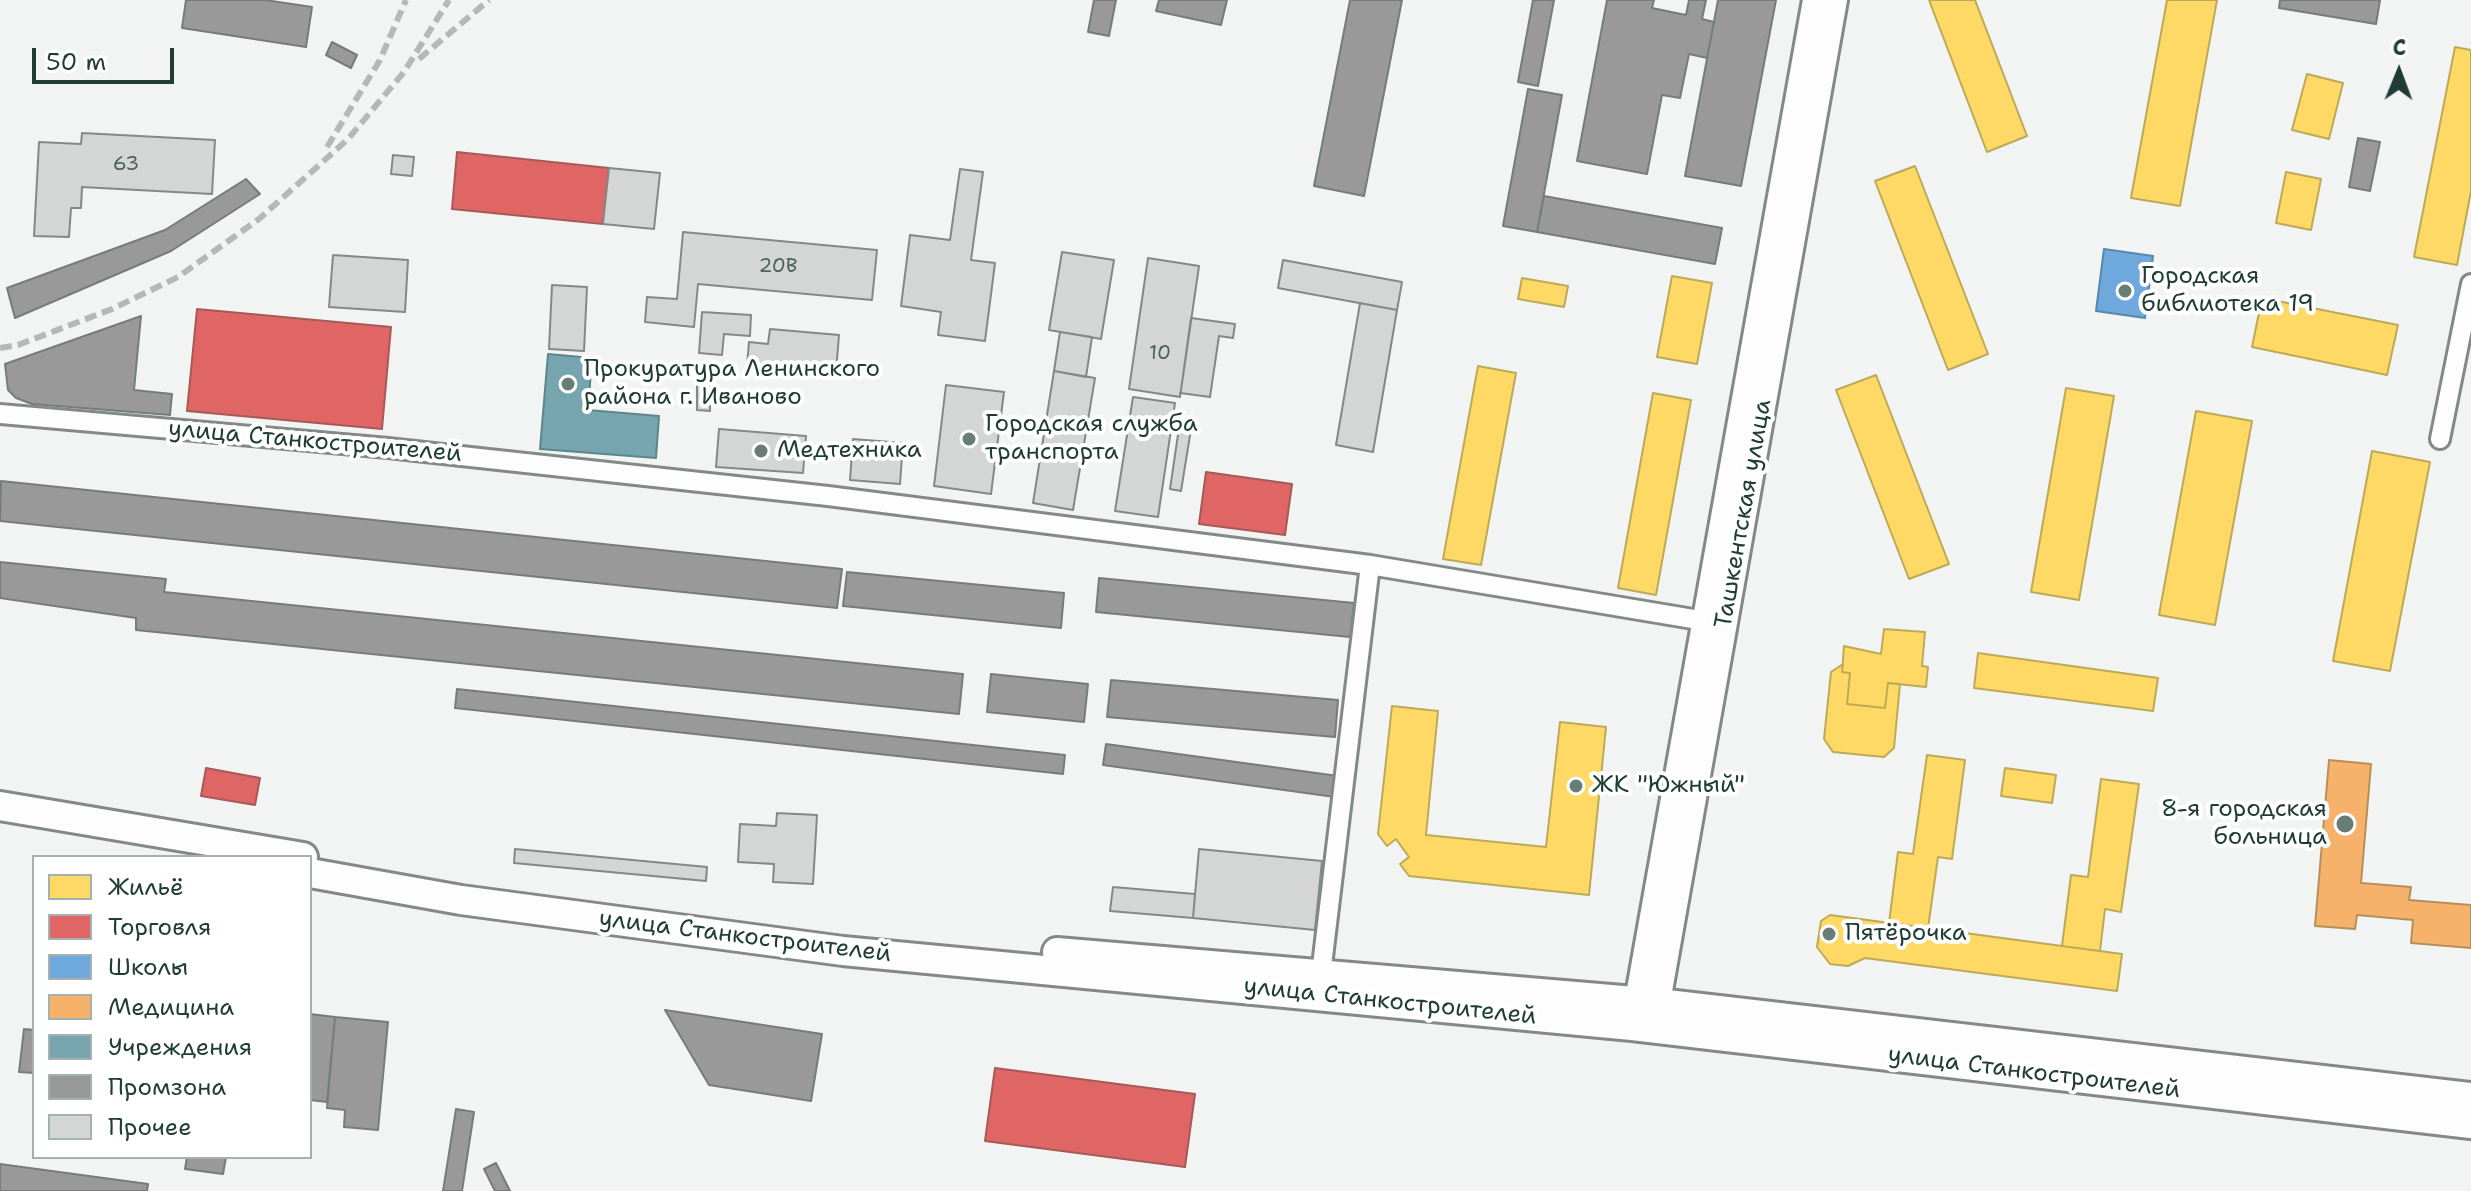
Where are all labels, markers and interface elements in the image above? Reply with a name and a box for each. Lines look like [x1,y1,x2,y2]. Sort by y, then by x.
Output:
scale bar [36,32,178,82]
north arrow [2359,32,2439,112]
text: С [2392,33,2406,62]
text: 50 m [46,46,106,78]
house number: 63 [113,153,139,177]
house number: 20В [758,255,798,279]
place label: Городская библиотека 19 [2141,263,2314,319]
marker: Городская библиотека 19 [2116,282,2134,300]
house number: 10 [1149,342,1171,366]
place label: Прокуратура Ленинского района г. Иваново [584,356,880,412]
marker: Прокуратура Ленинского района г. Иваново [559,375,577,393]
street label: Ташкентская улица [1710,397,1778,631]
place label: Городская служба транспорта [985,411,1198,467]
street label: улица Станкостроителей [167,415,463,469]
marker: Городская служба транспорта [960,430,978,448]
place label: Медтехника [777,437,922,465]
marker: Медтехника [752,442,770,460]
place label: ЖК "Южный" [1592,772,1745,800]
marker: ЖК "Южный" [1567,777,1585,795]
place label: 8-я городская больница [2161,796,2327,852]
marker: 8-я городская больница [2334,813,2356,835]
legend [32,855,312,1159]
text: Жильё [108,871,184,903]
street label: улица Станкостроителей [597,905,893,969]
text: Торговля [108,911,211,943]
place label: Пятёрочка [1845,920,1967,948]
marker: Пятёрочка [1820,925,1838,943]
text: Школы [108,951,188,983]
street label: улица Станкостроителей [1242,972,1538,1032]
text: Медицина [108,991,234,1023]
text: Учреждения [108,1031,252,1063]
street label: улица Станкостроителей [1886,1041,2182,1105]
text: Промзона [108,1071,226,1103]
text: Прочее [108,1111,192,1143]

